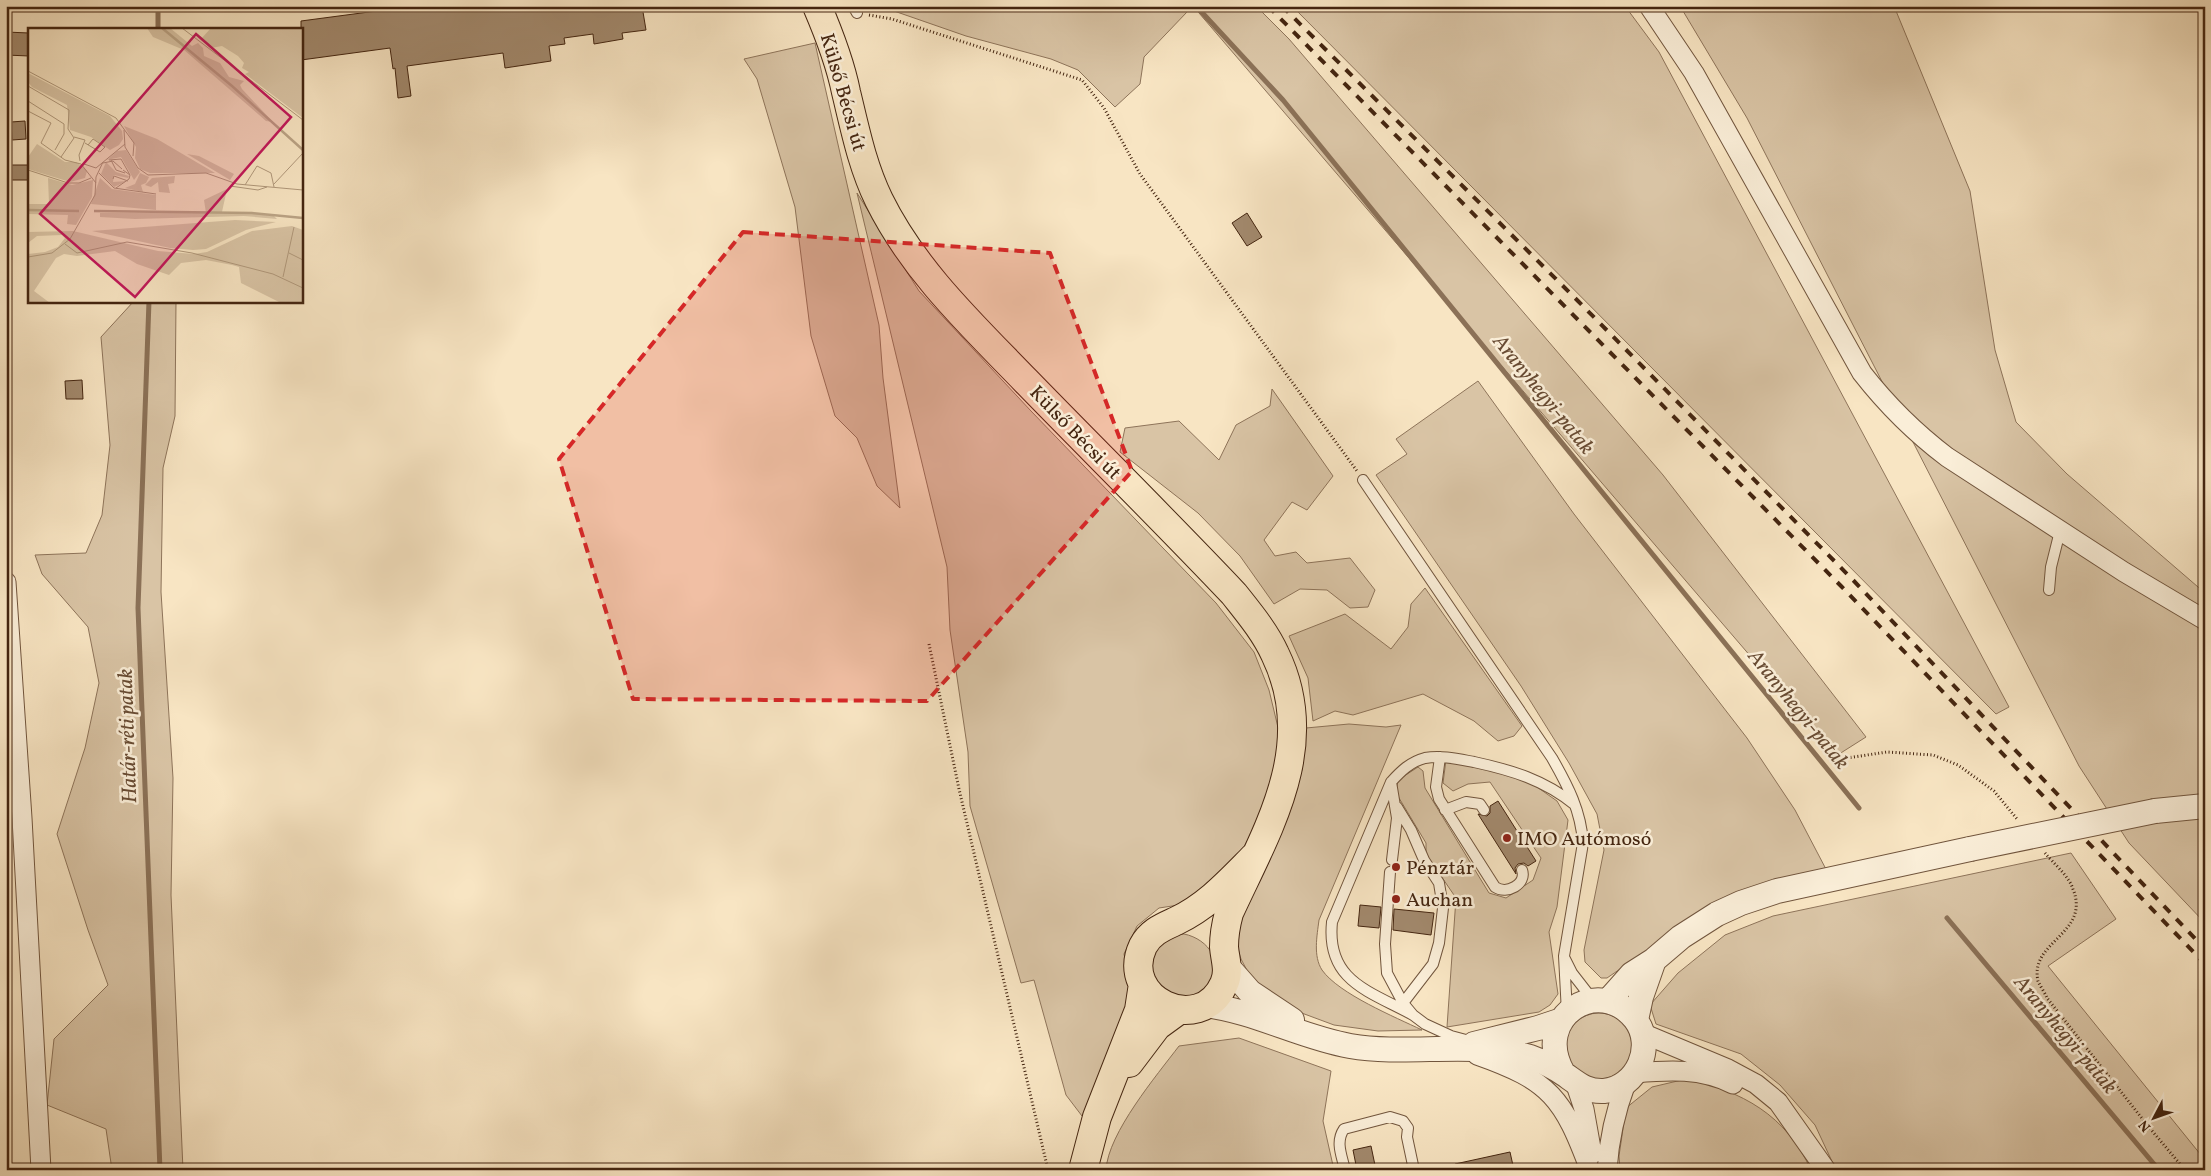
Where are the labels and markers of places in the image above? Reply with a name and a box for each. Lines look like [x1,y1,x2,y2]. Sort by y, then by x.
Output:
place label: IMO Autómosó [1517,826,1651,854]
marker: IMO Autómosó [1501,832,1513,844]
place label: Pénztár [1406,855,1474,883]
marker: Pénztár [1390,861,1402,873]
place label: Auchan [1406,887,1473,915]
marker: Auchan [1390,893,1402,905]

